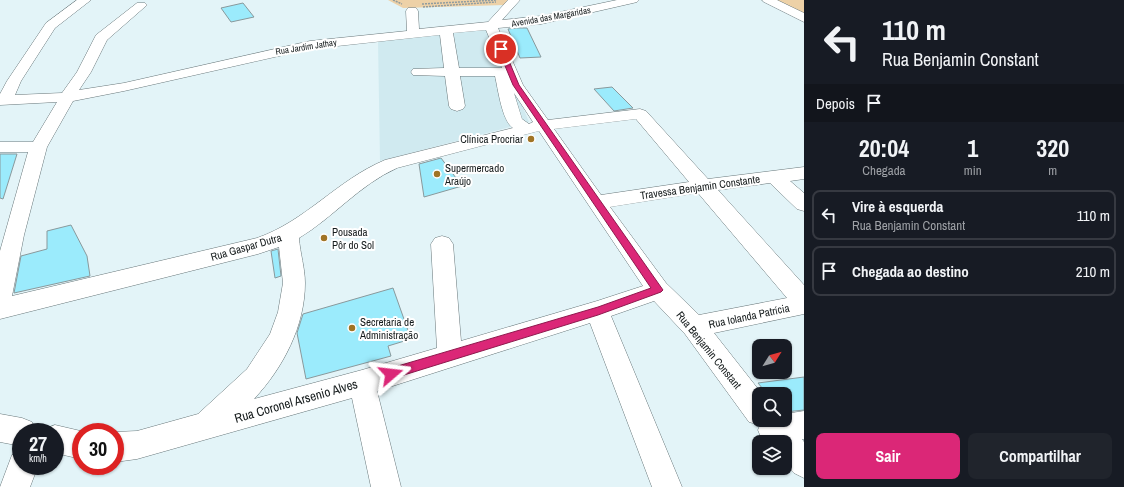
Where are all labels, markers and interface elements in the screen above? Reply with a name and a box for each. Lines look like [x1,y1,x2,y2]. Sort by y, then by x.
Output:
street label: Avenida das Margaridas [509,4,592,30]
text: 110 m [882,11,946,49]
icon: left [816,16,868,68]
pin [484,32,518,66]
street label: Rua Jardim Jathay [274,36,338,58]
icon: arrive [490,38,512,60]
text: Rua Benjamin Constant [882,47,1039,72]
icon: arrive [863,92,885,114]
text: Depois [816,93,855,114]
place label: Clínica Procriar [460,132,523,146]
text: 20:04 [859,132,909,164]
text: 1 [967,132,978,164]
text: 320 [1036,132,1069,164]
marker: Clínica Procriar [526,134,536,144]
place label: Supermercado Araújo [444,161,504,188]
text: Chegada [862,162,906,179]
text: min [964,162,982,179]
text: m [1048,162,1057,179]
marker: Supermercado Araújo [432,169,442,179]
street label: Travessa Benjamin Constante [639,172,761,202]
text: Vire à esquerda [852,196,943,217]
icon: left [818,204,840,226]
text: 110 m [1077,205,1110,226]
text: Rua Benjamin Constant [852,217,965,234]
place label: Pousada Pôr do Sol [332,225,374,252]
street label: Rua Gaspar Dutra [209,230,283,264]
marker: Pousada Pôr do Sol [319,233,329,243]
icon: arrive [818,260,840,282]
text: Chegada ao destino [852,261,969,282]
text: 210 m [1076,261,1110,282]
street label: Rua Iolanda Patrícia [707,301,791,331]
street label: Rua Benjamin Constant [673,308,745,392]
place label: Secretaria de Administração [359,315,418,342]
marker: Secretaria de Administração [347,323,357,333]
north arrow [752,339,792,379]
map controls [752,339,792,475]
position arrow [370,353,412,395]
street label: Rua Coronel Arsenio Alves [232,375,360,427]
button: search [752,387,792,427]
speed limit sign: 30 [72,423,124,475]
text: 27 [29,430,47,457]
button: Sair [816,433,960,479]
button: Compartilhar [968,433,1112,479]
button: layers [752,435,792,475]
text: km/h [29,452,47,465]

